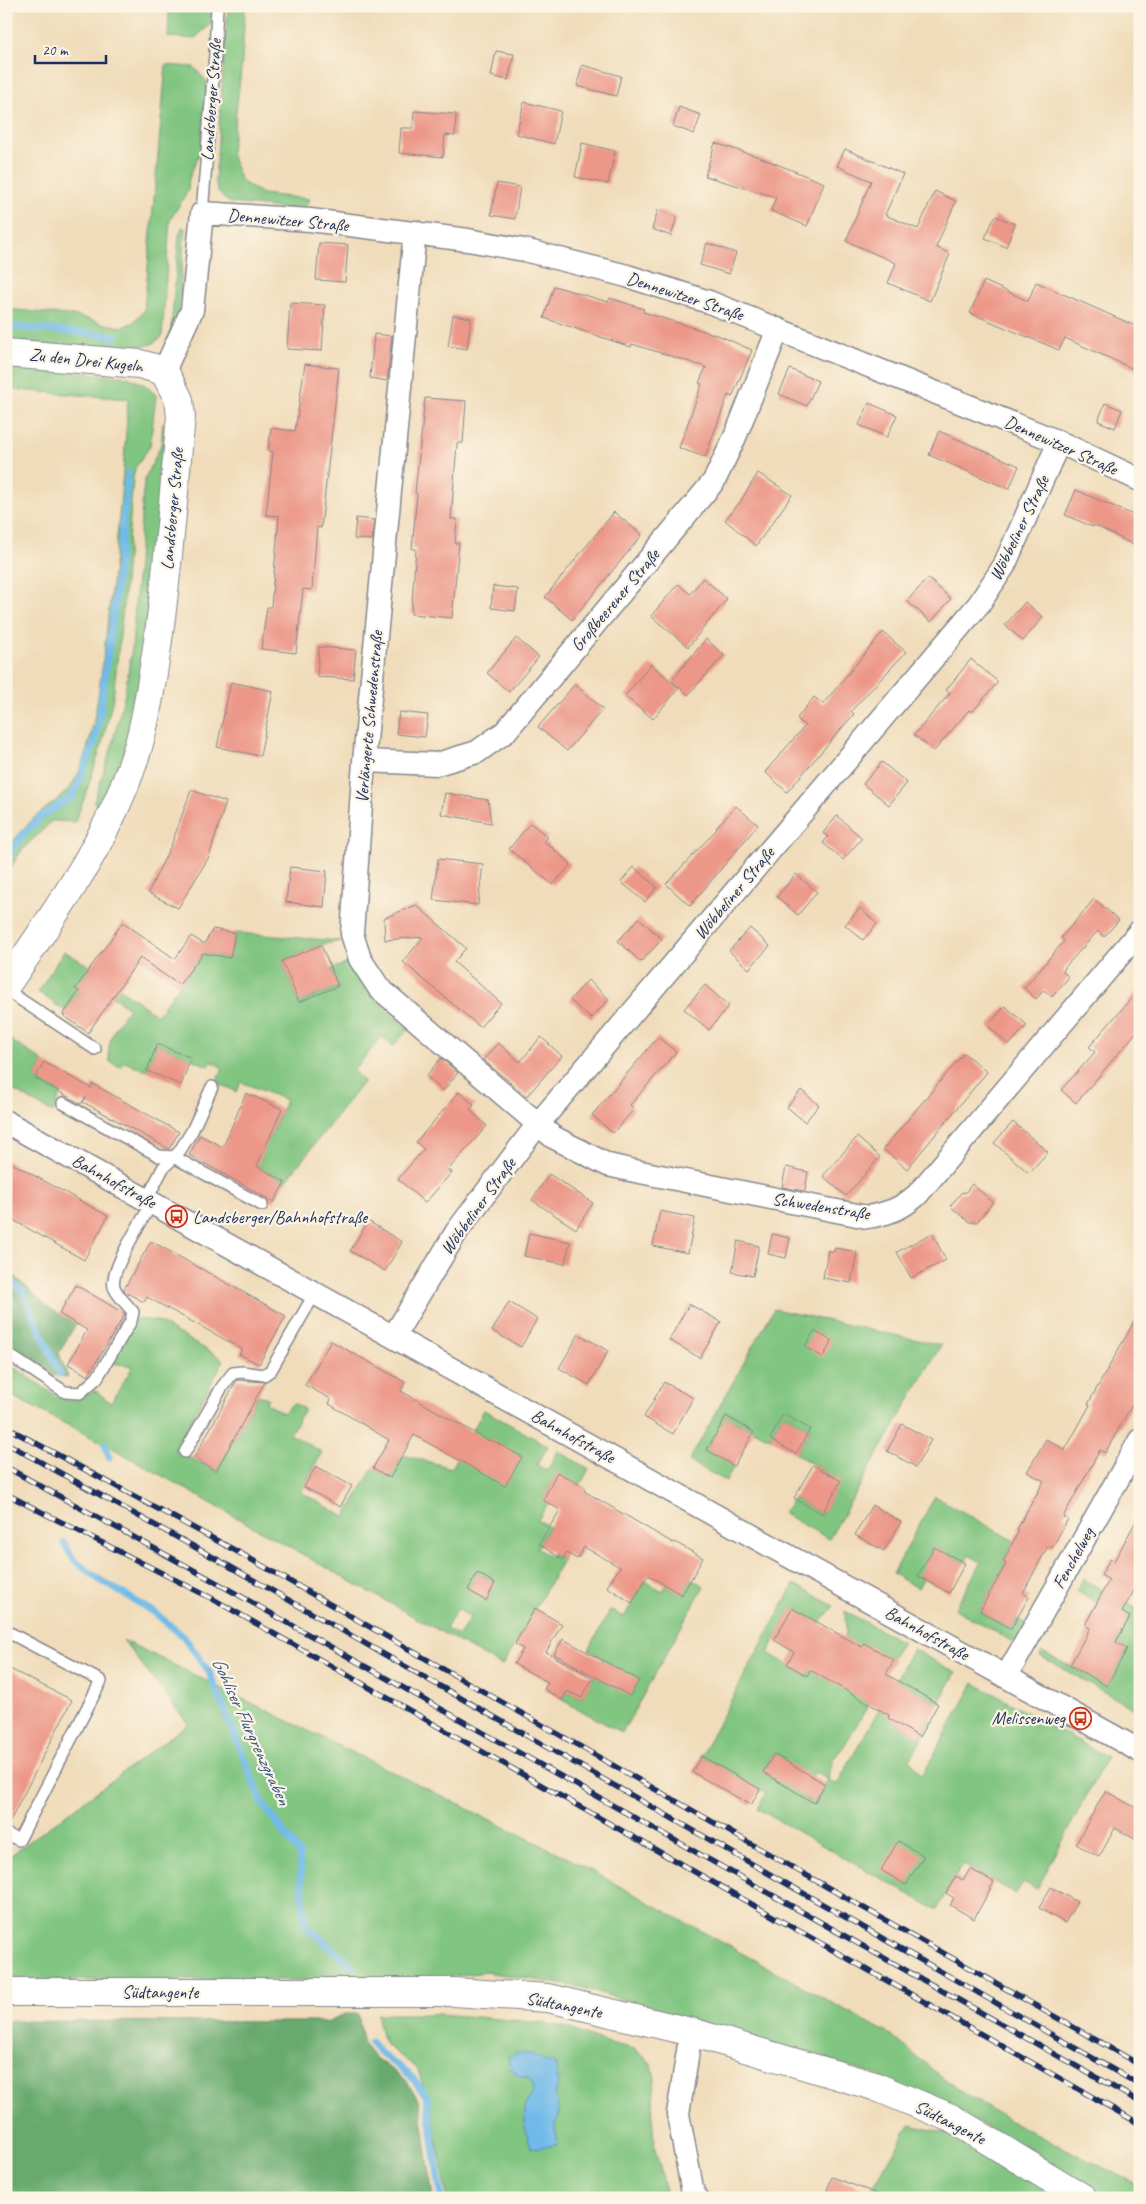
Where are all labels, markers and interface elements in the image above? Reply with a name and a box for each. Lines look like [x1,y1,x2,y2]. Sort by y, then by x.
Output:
scale bar [35,32,106,64]
street label: Landsberger Straße [196,37,226,162]
text: 20 m [42,41,69,60]
street label: Dennewitzer Straße [227,204,350,236]
street label: Dennewitzer Straße [624,267,747,326]
street label: Zu den Drei Kugeln [28,343,145,377]
street label: Dennewitzer Straße [1001,410,1122,480]
street label: Landsberger Straße [156,446,188,571]
street label: Wöbbeliner Straße [984,471,1054,584]
street label: Großbeerener Straße [566,543,665,656]
street label: Verlängerte Schwedenstraße [351,629,388,804]
street label: Wöbbeliner Straße [689,841,780,944]
street label: Bahnhofstraße [68,1149,161,1214]
street label: Wöbbeliner Straße [436,1152,521,1259]
street label: Schwedenstraße [771,1187,872,1225]
bus stop icon: Landsberger/Bahnhofstraße [165,1205,189,1229]
place label: Landsberger/Bahnhofstraße [193,1206,368,1228]
street label: Bahnhofstraße [527,1404,620,1469]
street label: Fenchelweg [1047,1522,1100,1593]
street label: Bahnhofstraße [881,1601,974,1666]
water label: Gohliser Flurgrenzgraben [206,1653,296,1810]
bus stop icon: Melissenweg [1069,1706,1093,1730]
place label: Melissenweg [992,1707,1067,1729]
street label: Südtangente [122,1981,199,2003]
street label: Südtangente [524,1987,605,2023]
street label: Südtangente [911,2095,990,2150]

